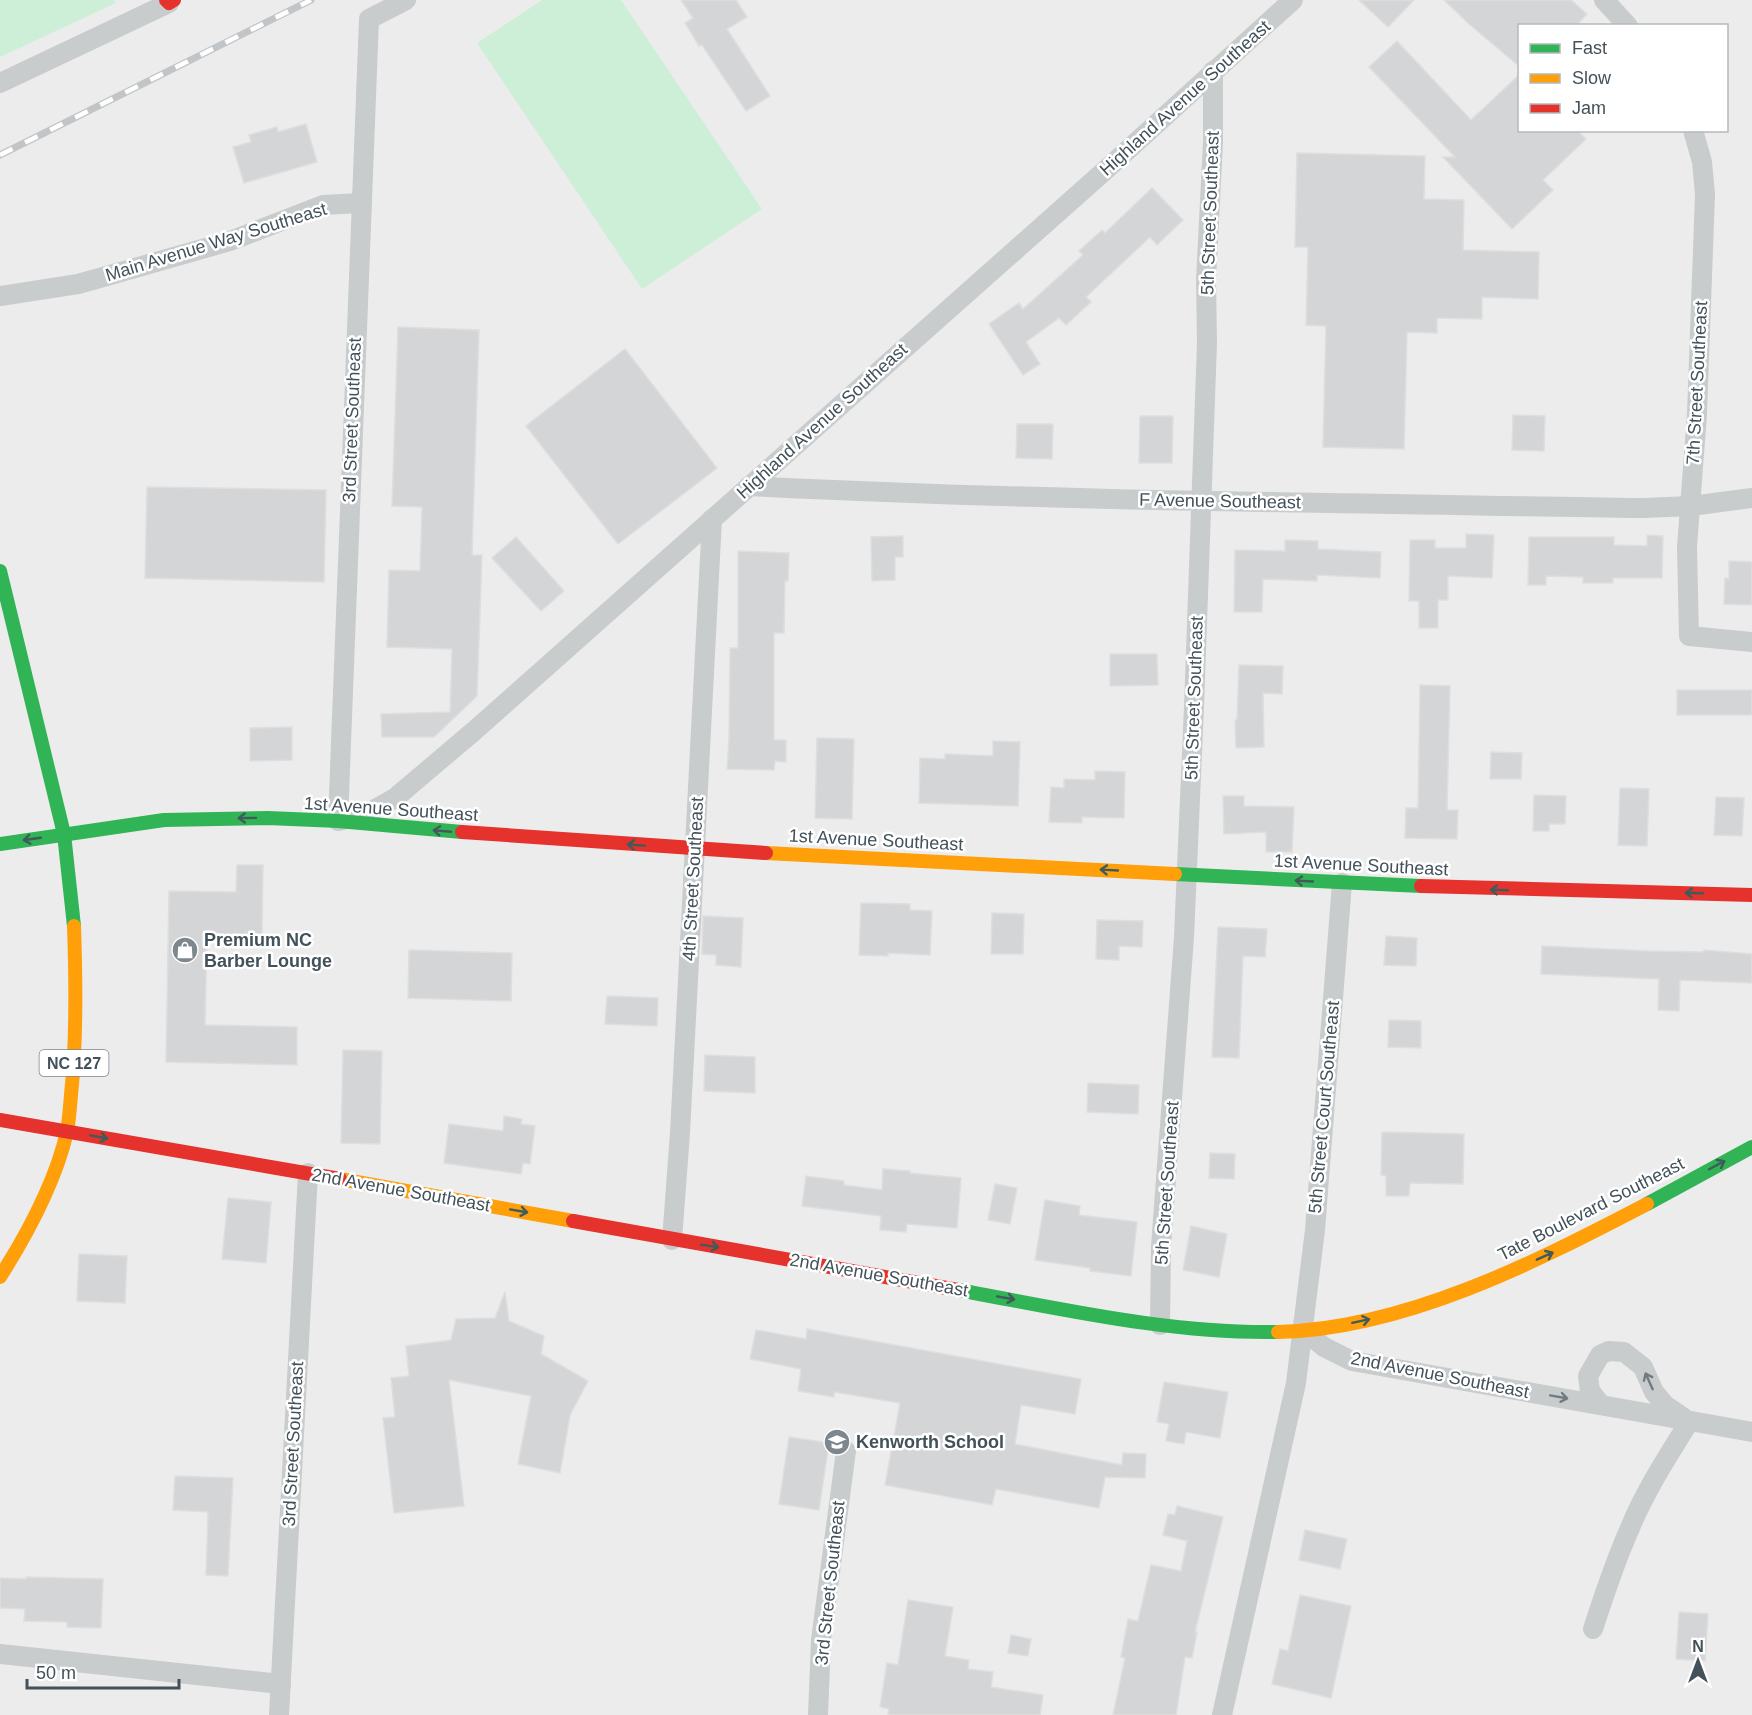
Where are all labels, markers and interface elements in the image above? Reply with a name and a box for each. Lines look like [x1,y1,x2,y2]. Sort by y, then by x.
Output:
street label: Highland Avenue Southeast [1096,16,1274,180]
legend [1518,24,1728,132]
text: Fast [1572,38,1607,58]
text: Slow [1572,68,1612,88]
text: Jam [1572,98,1606,118]
street label: 5th Street Southeast [1197,131,1223,295]
street label: Main Avenue Way Southeast [103,199,329,285]
street label: 7th Street Southeast [1683,301,1711,465]
street label: 3rd Street Southeast [339,337,365,503]
street label: Highland Avenue Southeast [733,339,911,503]
street label: F Avenue Southeast [1139,490,1301,512]
street label: 5th Street Southeast [1181,616,1207,780]
street label: 1st Avenue Southeast [303,793,479,825]
street label: 4th Street Southeast [679,797,707,961]
one-way arrow [238,813,258,824]
one-way arrow [432,825,452,836]
street label: 1st Avenue Southeast [788,825,964,855]
one-way arrow [23,833,43,844]
one-way arrow [627,839,647,850]
street label: 1st Avenue Southeast [1273,850,1449,880]
one-way arrow [1100,865,1120,876]
one-way arrow [1294,876,1314,887]
one-way arrow [1489,884,1509,895]
one-way arrow [1684,888,1704,899]
place label: Premium NC Barber Lounge [204,930,332,971]
shop icon: Premium NC Barber Lounge [170,935,200,965]
street label: 5th Street Court Southeast [1305,1000,1343,1214]
road number: NC 127 [40,1050,109,1076]
street label: 5th Street Southeast [1151,1100,1183,1266]
one-way arrow [89,1131,109,1142]
street label: Tate Boulevard Southeast [1495,1153,1687,1265]
one-way arrow [1708,1159,1726,1170]
street label: 2nd Avenue Southeast [310,1164,492,1216]
one-way arrow [508,1206,528,1217]
one-way arrow [700,1241,720,1252]
street label: 2nd Avenue Southeast [788,1249,970,1301]
one-way arrow [1535,1250,1553,1261]
one-way arrow [996,1293,1015,1304]
one-way arrow [1351,1315,1371,1326]
street label: 2nd Avenue Southeast [1349,1348,1531,1402]
street label: 3rd Street Southeast [279,1361,307,1527]
one-way arrow [1643,1372,1654,1390]
one-way arrow [1549,1392,1569,1403]
school or university icon: Kenworth School [822,1427,852,1457]
place label: Kenworth School [856,1432,1004,1452]
street label: 3rd Street Southeast [811,1500,849,1666]
north arrow [1668,1631,1728,1691]
text: N [1692,1638,1704,1655]
scale bar [27,1652,178,1690]
text: 50 m [36,1663,76,1683]

